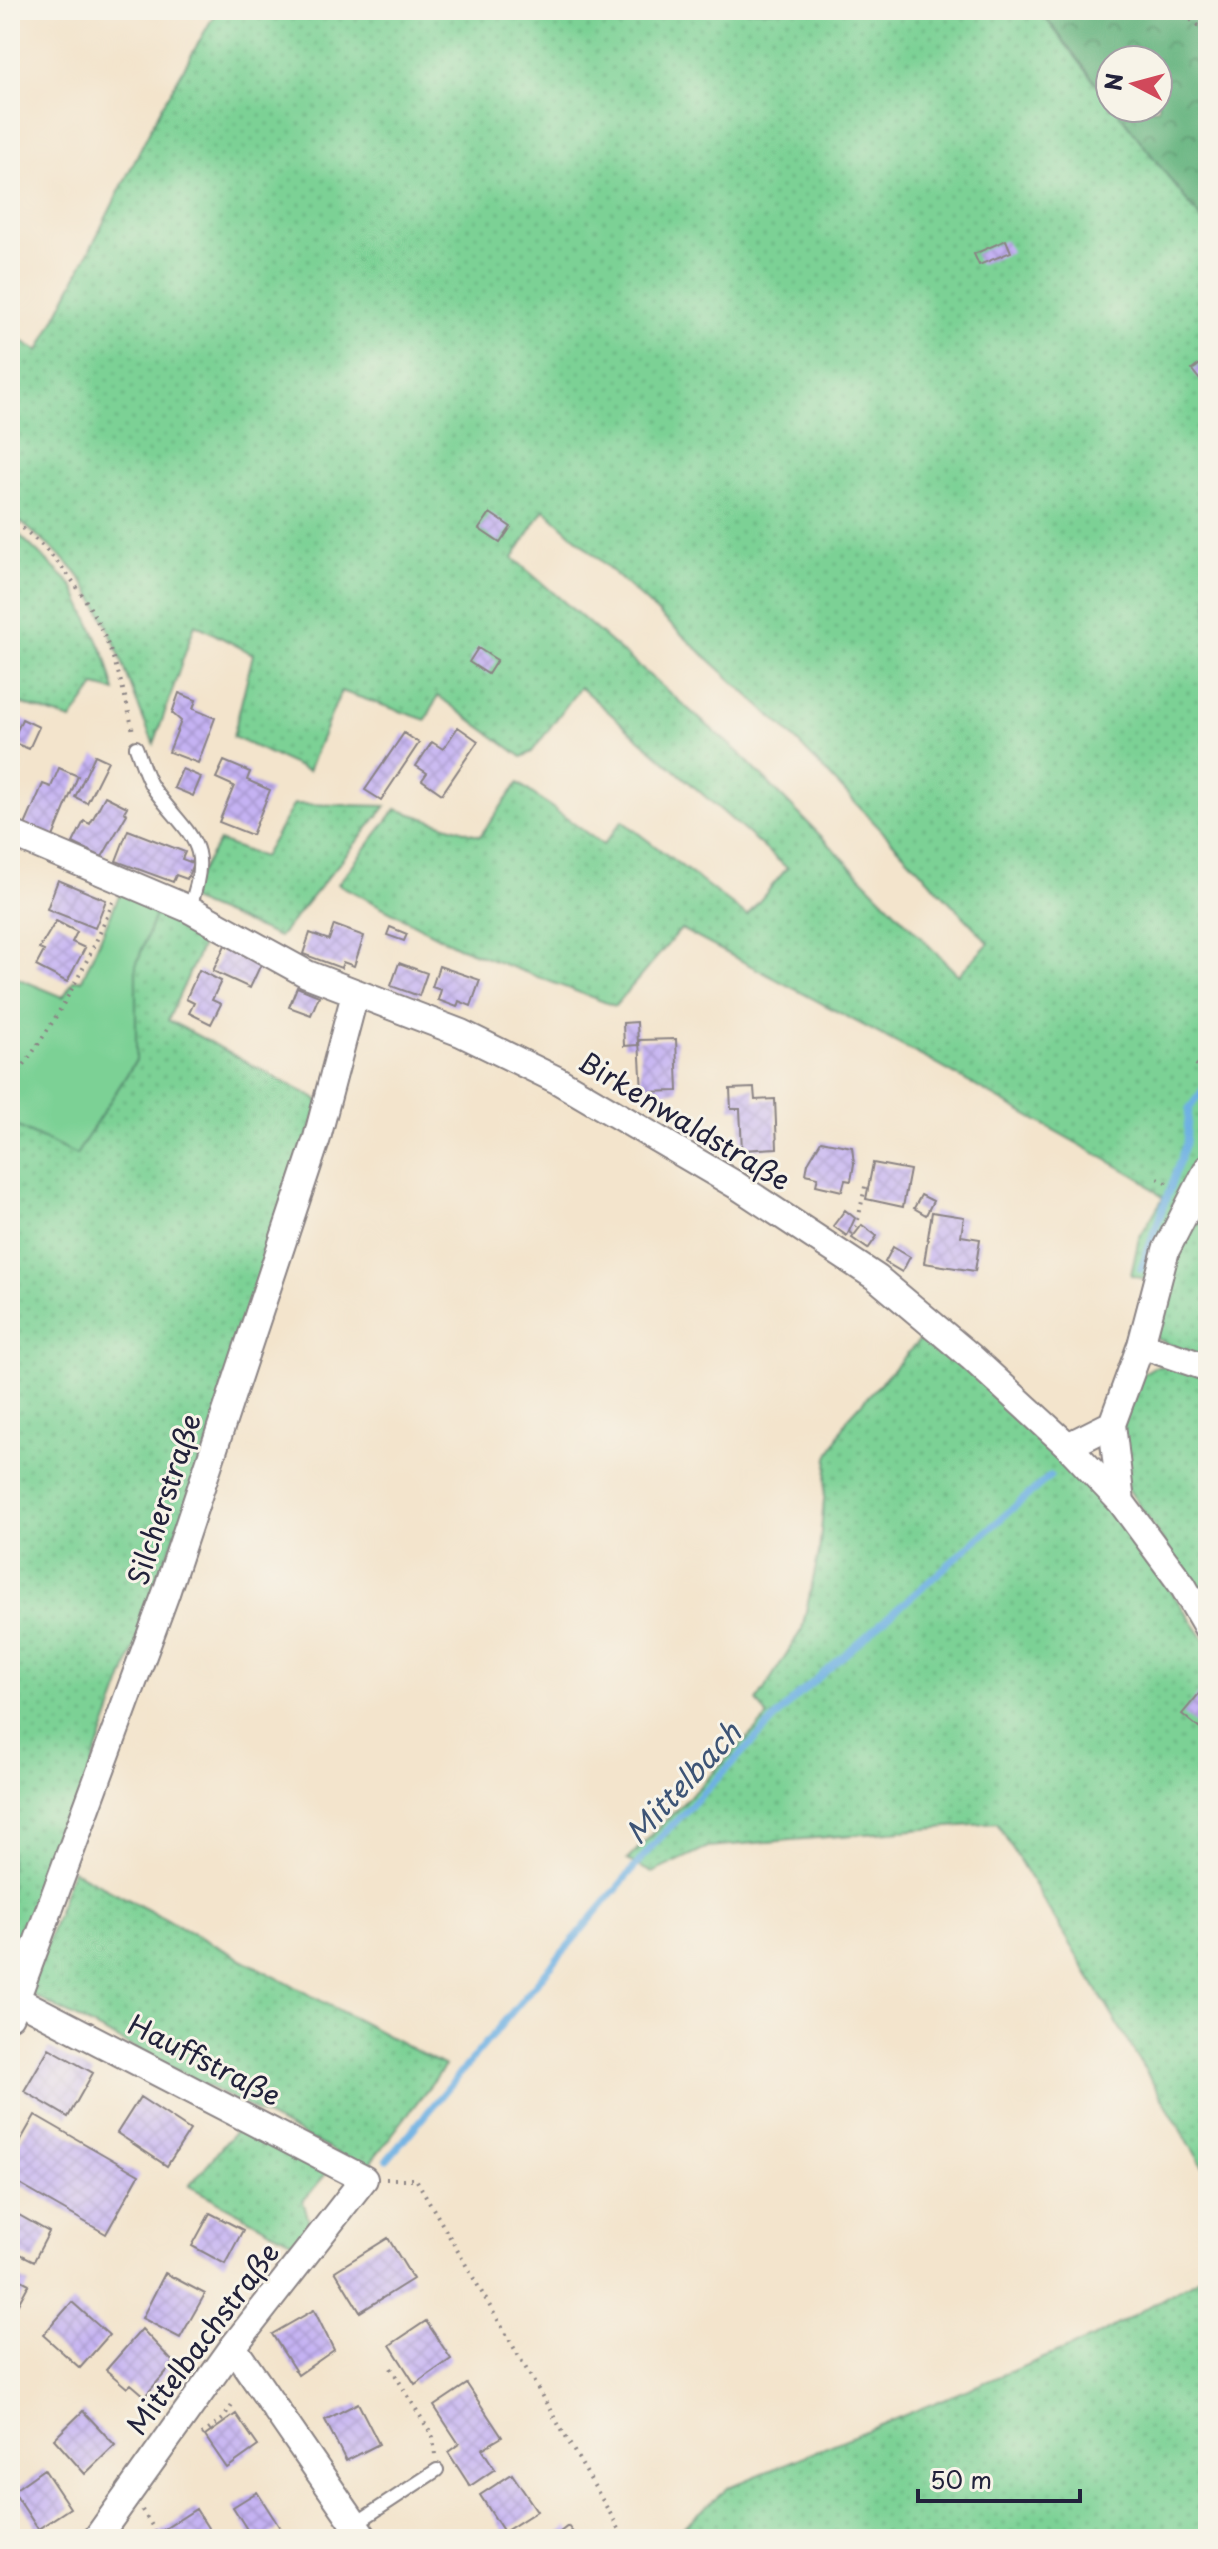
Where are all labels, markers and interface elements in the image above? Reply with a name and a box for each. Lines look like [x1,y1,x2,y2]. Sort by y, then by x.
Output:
north arrow [1094,44,1174,124]
text: N [1095,71,1130,92]
street label: Birkenwaldstraße [571,1039,799,1201]
street label: Silcherstraße [115,1408,211,1590]
water label: Mittelbach [614,1711,751,1853]
street label: Hauffstraße [121,2002,289,2116]
street label: Mittelbachstraße [115,2233,289,2443]
scale bar [918,2453,1080,2503]
text: 50 m [930,2461,992,2497]

